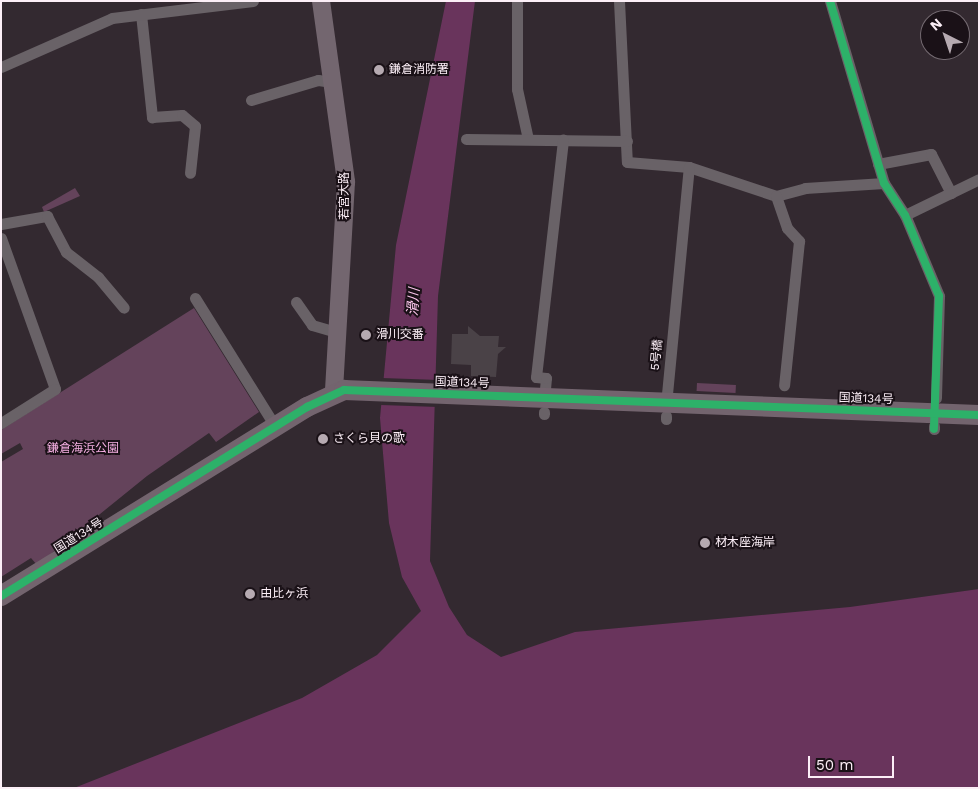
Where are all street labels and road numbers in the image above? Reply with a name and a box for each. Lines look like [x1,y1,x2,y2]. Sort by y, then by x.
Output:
street label: 若宮大路 [338,172,352,220]
street label: 5号橋 [648,339,666,371]
street label: 国道134号 [434,375,490,391]
street label: 国道134号 [838,391,894,407]
street label: 国道134号 [52,515,106,557]

